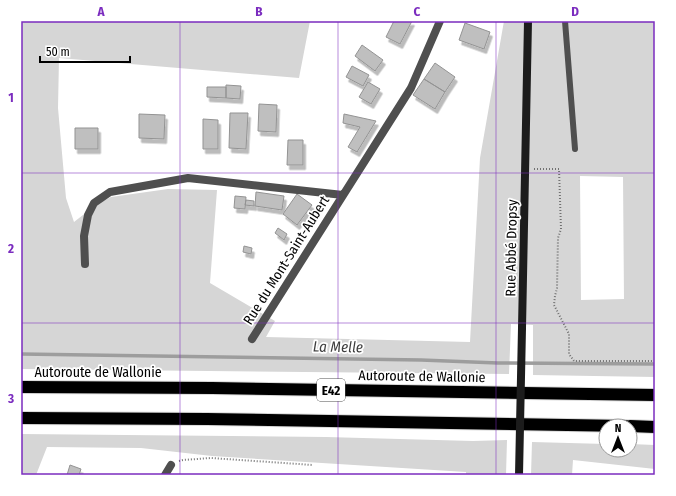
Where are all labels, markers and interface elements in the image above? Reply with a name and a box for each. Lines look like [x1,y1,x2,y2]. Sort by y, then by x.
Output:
text: A [96,4,105,19]
text: B [255,4,263,19]
text: C [414,4,421,19]
text: D [571,4,579,19]
scale bar [40,38,130,64]
text: 50 m [46,45,70,59]
text: 1 [8,90,14,105]
street label: Rue du Mont-Saint-Aubert [240,192,333,328]
street label: Rue Abbé Dropsy [502,199,521,297]
text: 2 [7,241,14,256]
water label: La Melle [313,338,363,356]
street label: Autoroute de Wallonie [34,364,162,381]
street label: Autoroute de Wallonie [358,367,486,386]
road number: E42 [317,379,345,401]
text: 3 [7,391,14,406]
north arrow [598,418,638,458]
text: N [615,422,621,435]

